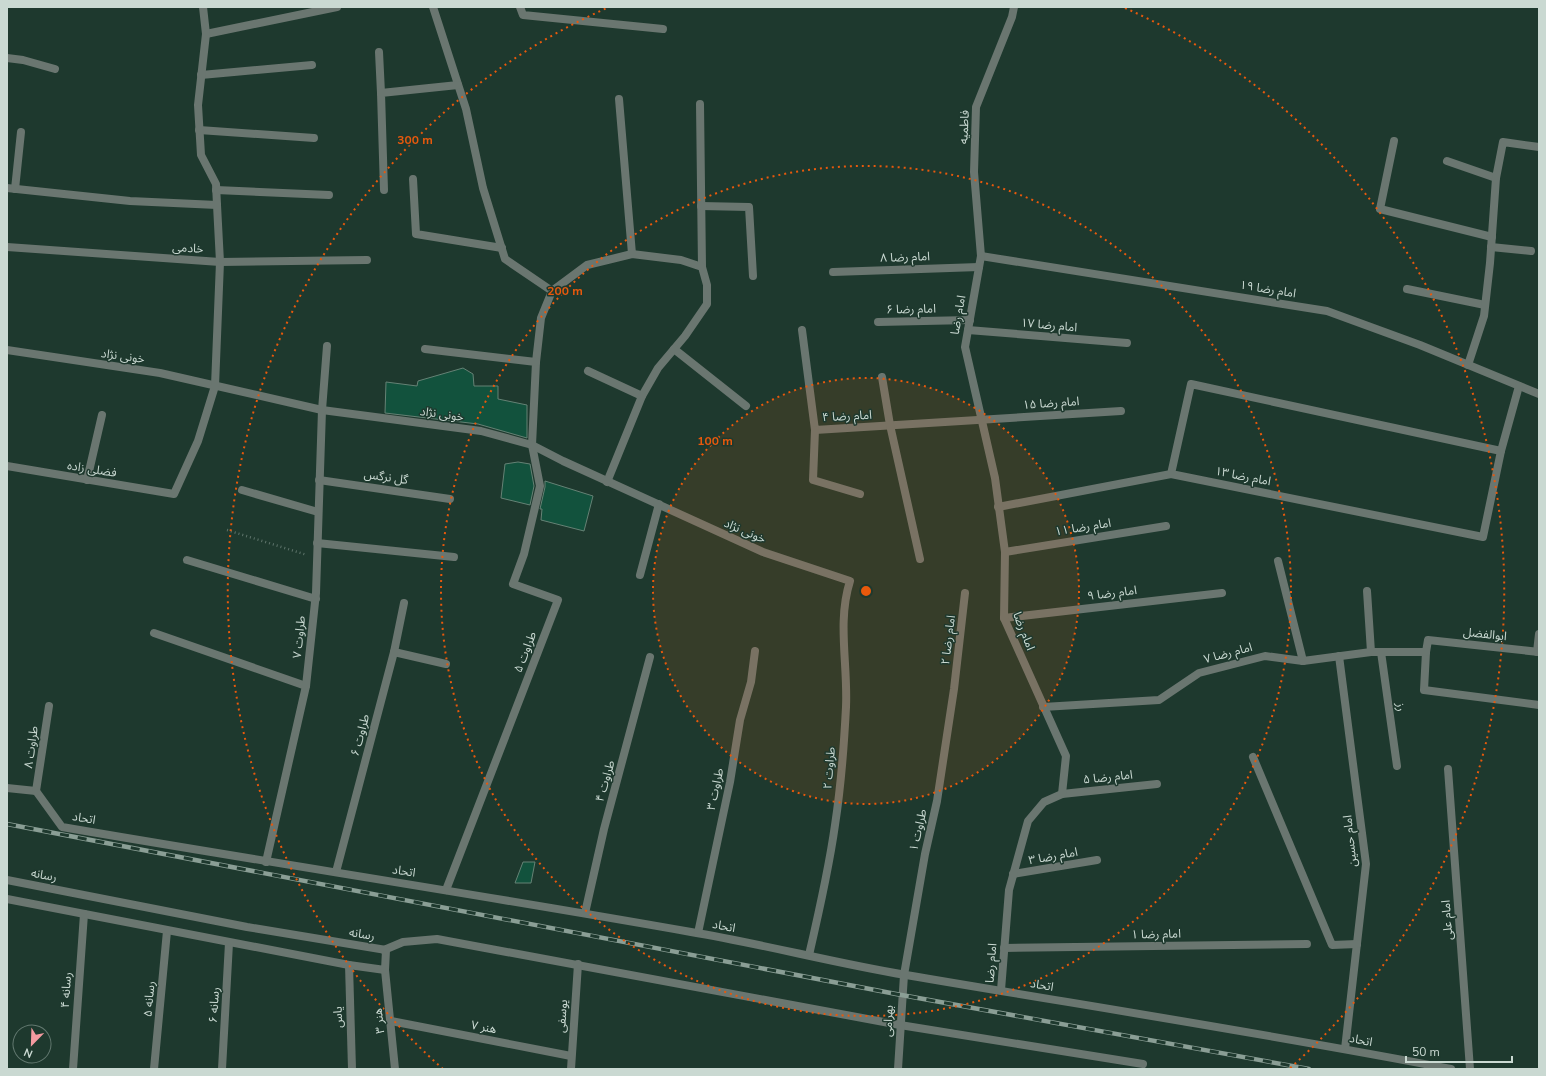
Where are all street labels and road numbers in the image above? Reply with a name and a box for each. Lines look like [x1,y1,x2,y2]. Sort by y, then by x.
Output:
street label: فاطمیه [955,109,973,145]
street label: خادمی [172,239,204,257]
street label: امام رضا ۸ [880,248,930,267]
street label: امام رضا ۱۹ [1239,277,1297,302]
street label: امام رضا [947,294,970,336]
street label: امام رضا ۶ [886,301,936,318]
street label: امام رضا ۱۷ [1020,315,1078,336]
street label: خونی نژاد [100,345,146,367]
street label: امام رضا ۱۵ [1022,393,1080,414]
street label: خونی نژاد [419,403,465,425]
street label: امام رضا ۴ [822,407,873,426]
street label: فضلی زاده [66,457,118,481]
street label: امام رضا ۱۳ [1213,463,1273,490]
street label: گل نرگس [363,466,410,488]
street label: خونی نژاد [722,515,768,547]
street label: امام رضا ۱۱ [1054,515,1113,540]
street label: امام رضا ۹ [1086,582,1138,605]
street label: امام رضا [1008,609,1039,653]
street label: امام رضا ۲ [937,614,960,666]
street label: طراوت ۷ [289,615,309,659]
street label: ابوالفضل [1462,624,1508,644]
street label: طراوت ۵ [510,629,540,675]
street label: امام رضا ۷ [1202,639,1255,668]
street label: رز [1392,701,1410,712]
street label: طراوت ۶ [347,712,373,758]
street label: طراوت ۸ [20,725,42,769]
street label: طراوت ۲ [819,746,839,790]
street label: طراوت ۴ [591,758,619,804]
street label: طراوت ۳ [703,766,727,812]
street label: امام رضا ۵ [1082,766,1134,789]
street label: طراوت ۱ [905,807,931,853]
street label: اتحاد [71,808,97,828]
street label: امام حسین [1339,814,1362,868]
street label: امام رضا ۳ [1027,844,1079,869]
street label: اتحاد [391,861,417,881]
street label: رسانه [30,865,58,885]
street label: امام علی [1438,899,1457,941]
street label: اتحاد [711,916,737,936]
street label: رسانه [348,924,376,944]
street label: امام رضا ۱ [1131,926,1181,943]
street label: امام رضا [982,942,1001,984]
street label: رسانه ۴ [57,972,75,1008]
street label: اتحاد [1029,975,1055,995]
street label: رسانه ۵ [139,980,159,1018]
street label: رسانه ۶ [205,987,223,1023]
street label: یوسفی [553,999,571,1033]
street label: بهرامی [879,1005,897,1037]
street label: یاس [330,1006,346,1028]
street label: هنر ۳ [370,1007,388,1035]
street label: هنر ۷ [470,1017,498,1037]
street label: اتحاد [1348,1030,1374,1050]

